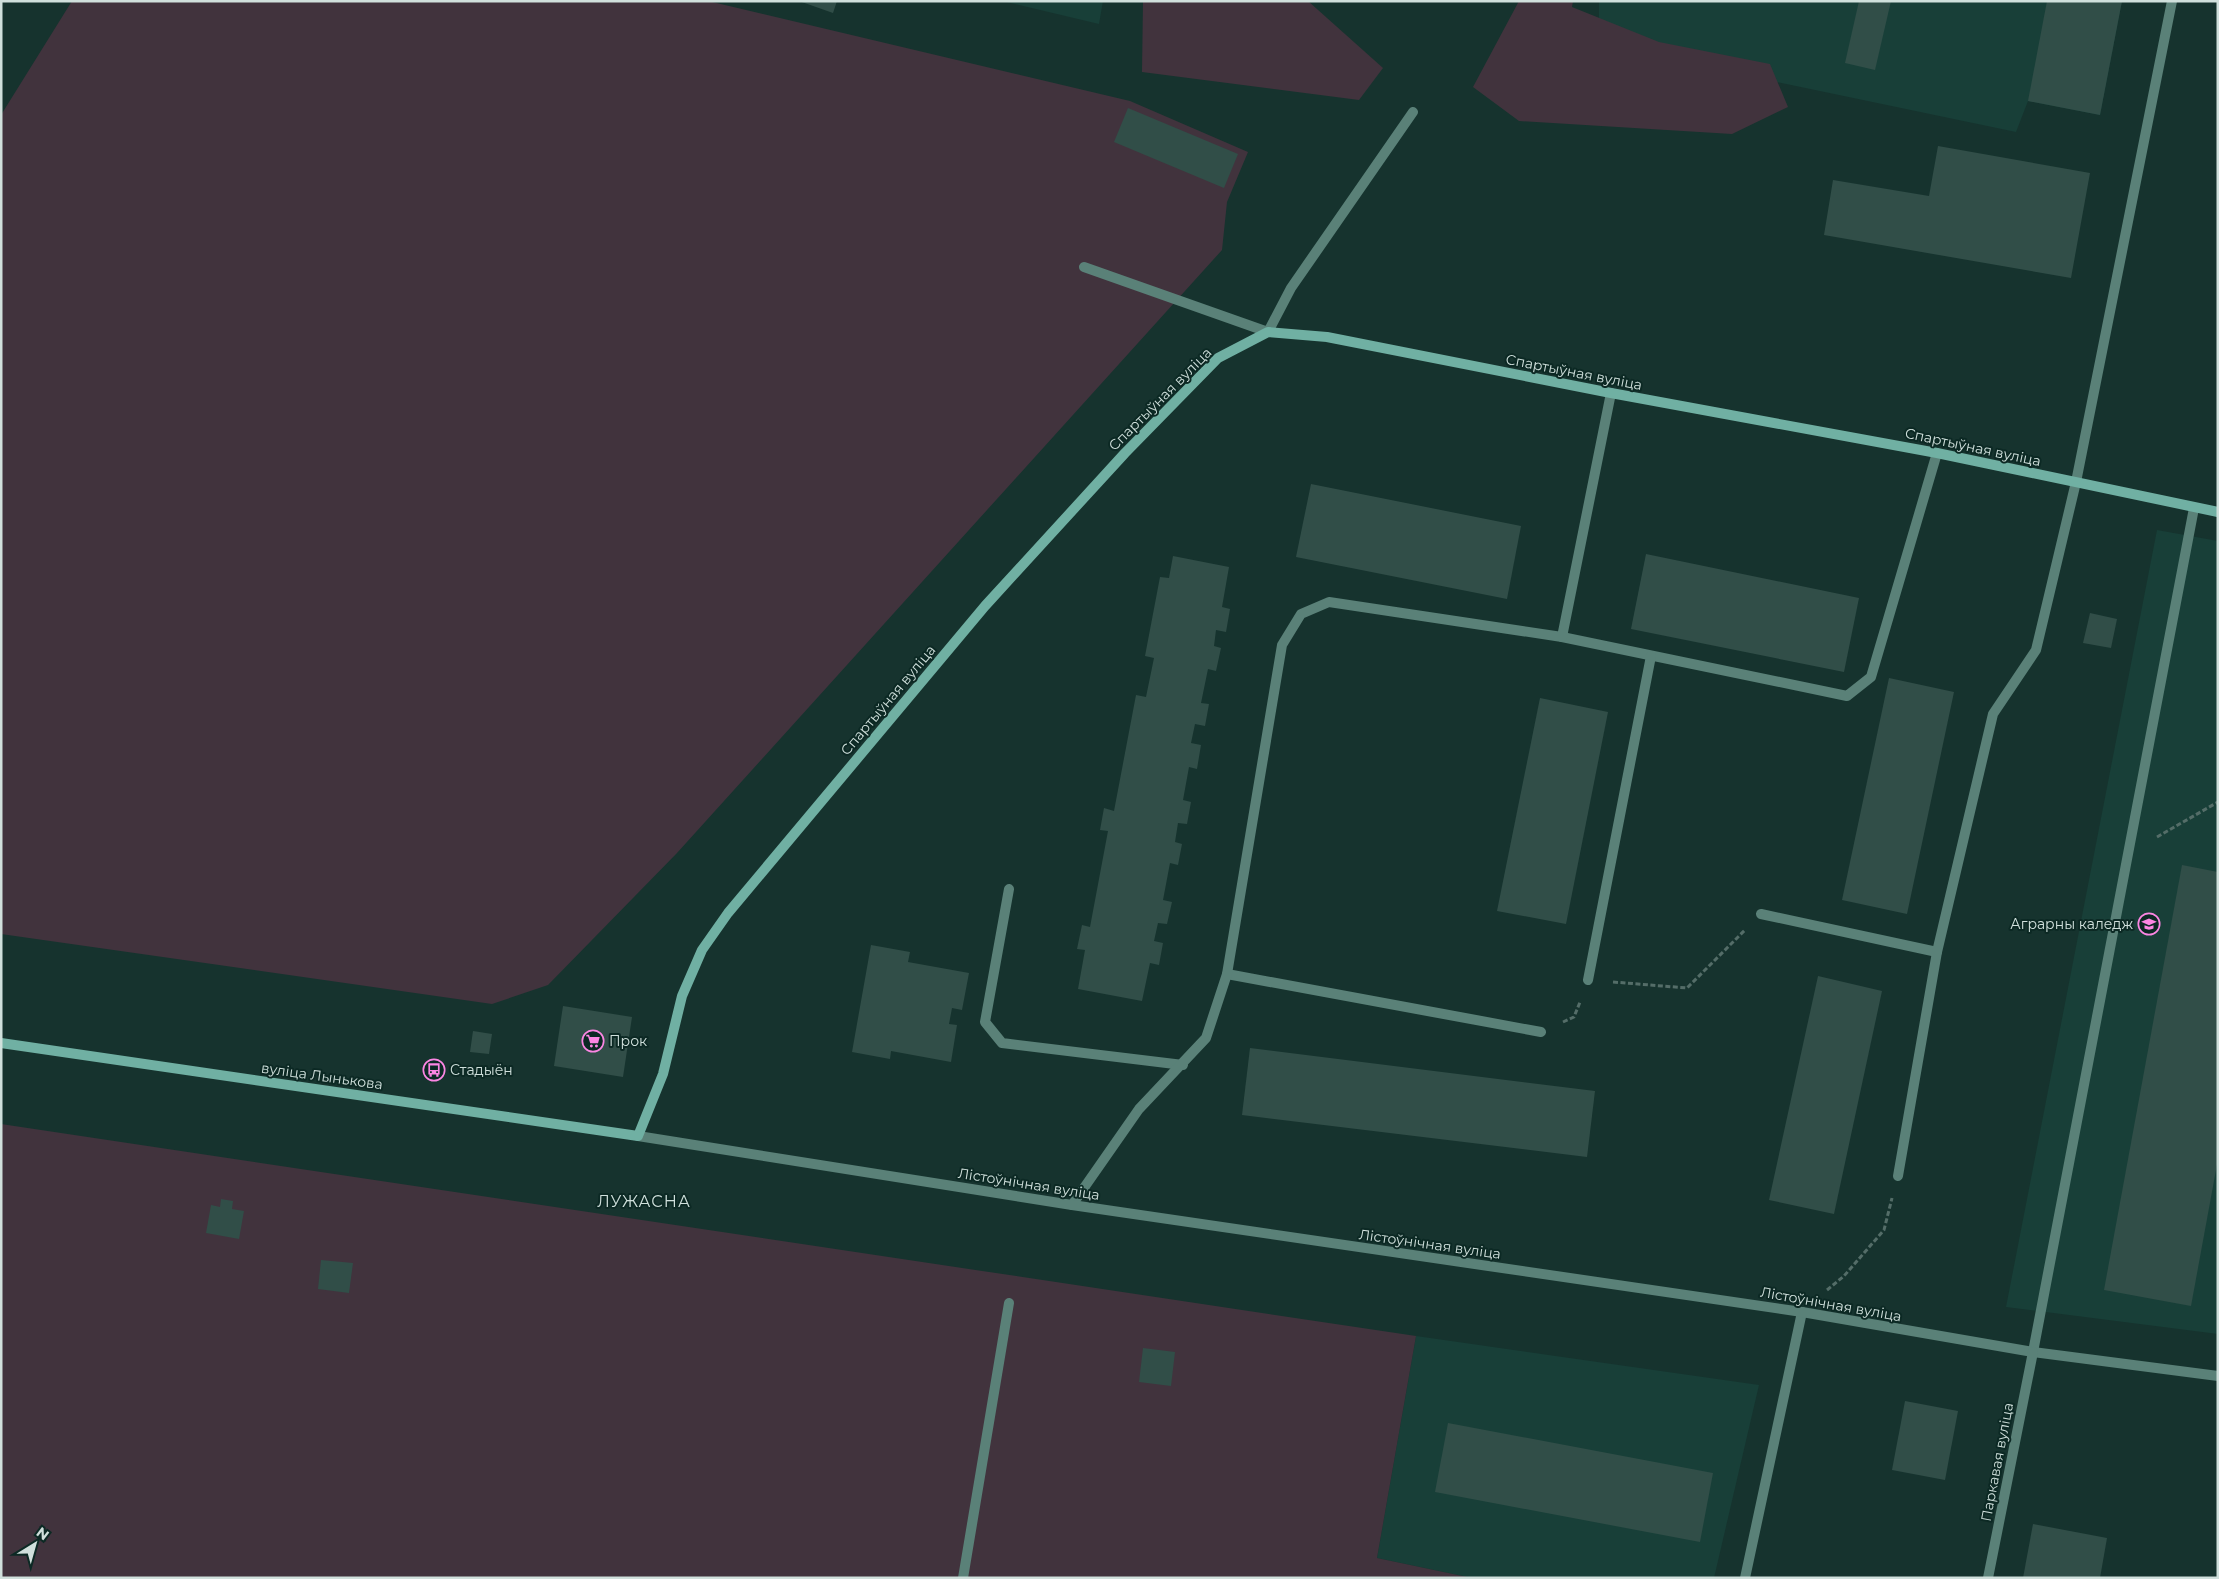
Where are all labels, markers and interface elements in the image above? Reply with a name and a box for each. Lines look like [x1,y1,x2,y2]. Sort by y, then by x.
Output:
street label: Спартыўная вуліца [1105,344,1215,454]
street label: Спартыўная вуліца [1504,350,1644,394]
street label: Спартыўная вуліца [1903,424,2043,470]
street label: Спартыўная вуліца [837,641,939,759]
school or university icon: Аграрны каледж [2137,912,2161,936]
place label: Аграрны каледж [2010,915,2133,933]
supermarket icon: Прок [581,1029,605,1053]
place label: Прок [609,1032,647,1050]
bus stop icon: Стадыён [422,1058,446,1082]
street label: вуліца Лынькова [260,1059,384,1093]
place label: Стадыён [450,1061,513,1079]
street label: Лістоўнічная вуліца [957,1164,1101,1204]
district label: ЛУЖАСНА [597,1192,691,1211]
street label: Лістоўнічная вуліца [1358,1225,1502,1263]
street label: Лістоўнічная вуліца [1759,1283,1903,1325]
street label: Паркавая вуліца [1977,1401,2017,1523]
north arrow [10,1519,60,1569]
text: N [33,1523,53,1544]

